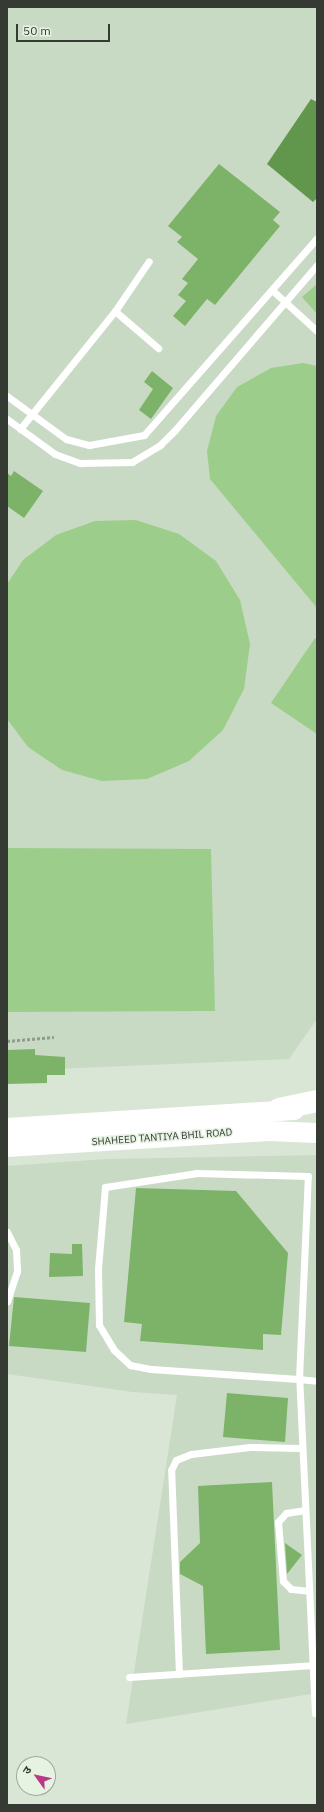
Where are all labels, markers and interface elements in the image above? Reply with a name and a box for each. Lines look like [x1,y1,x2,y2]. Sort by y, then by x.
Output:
scale bar [18,16,112,42]
text: 50 m [23,23,51,38]
street label: SHAHEED TANTIYA BHIL ROAD [91,1126,233,1148]
north arrow [16,1756,56,1796]
text: उ [19,1763,34,1777]

